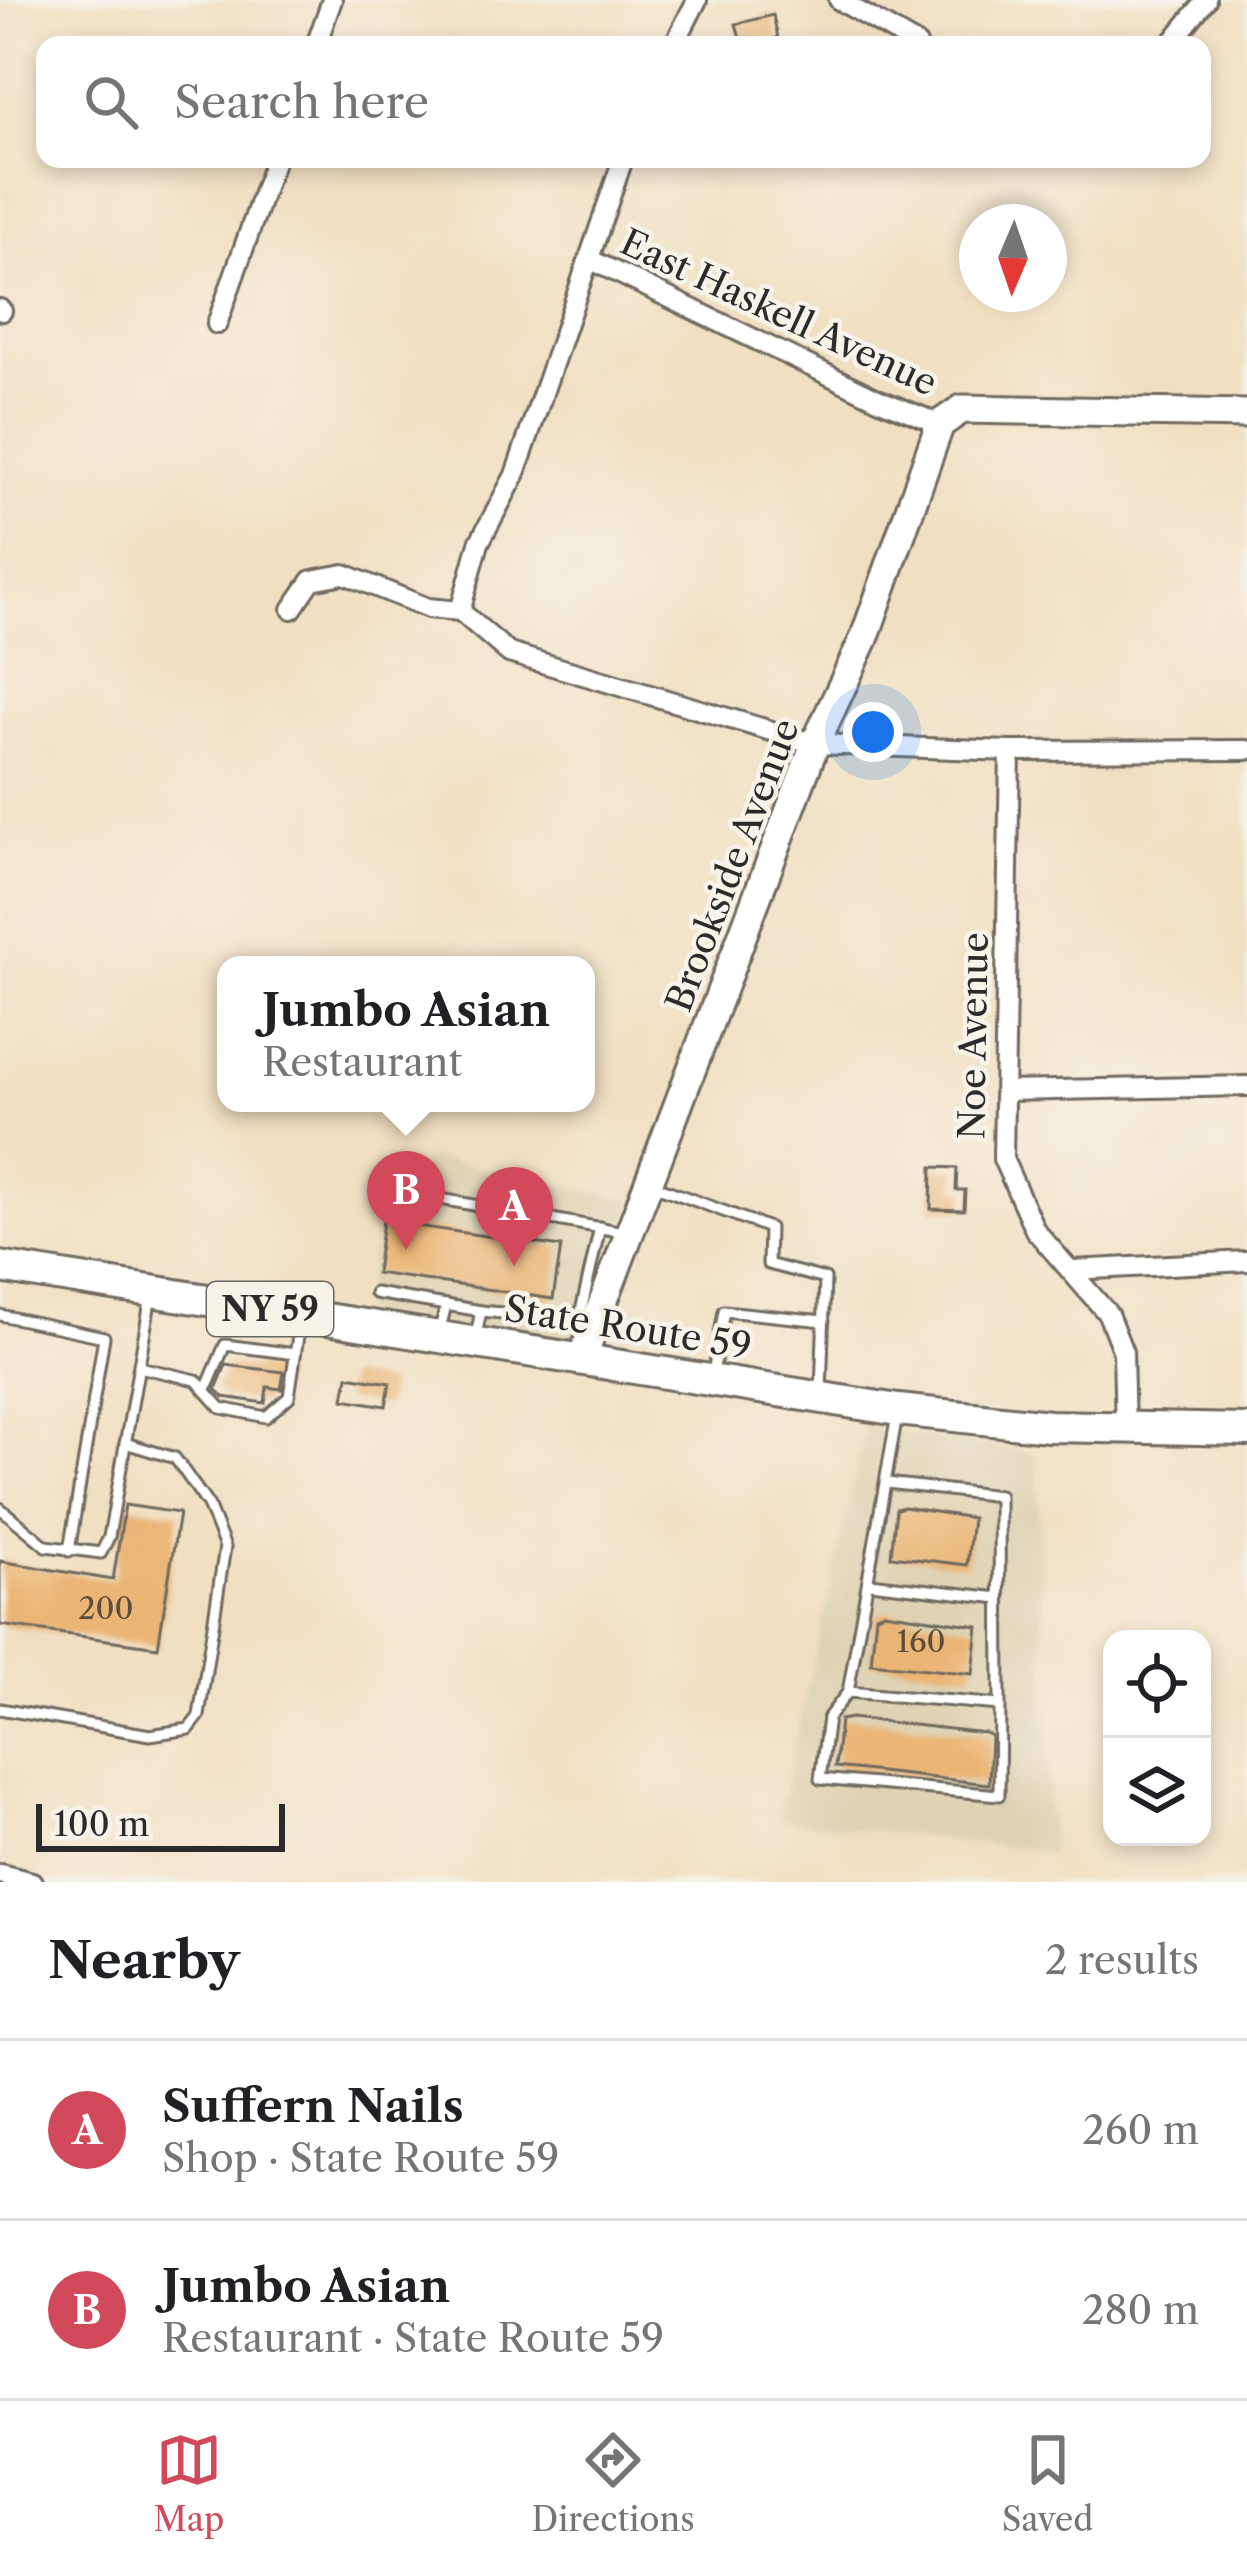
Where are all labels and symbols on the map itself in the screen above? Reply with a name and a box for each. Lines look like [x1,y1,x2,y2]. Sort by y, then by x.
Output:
north arrow [959,204,1067,312]
street label: East Haskell Avenue [614,219,944,405]
your location [843,702,903,762]
street label: Brookside Avenue [656,713,808,1017]
street label: Noe Avenue [949,932,997,1140]
pin: B [367,1151,445,1250]
pin: A [475,1167,553,1266]
road number: NY 59 [207,1282,333,1336]
street label: State Route 59 [501,1286,755,1368]
house number: 200 [78,1590,134,1627]
house number: 160 [896,1623,946,1660]
scale bar [36,1798,285,1851]

